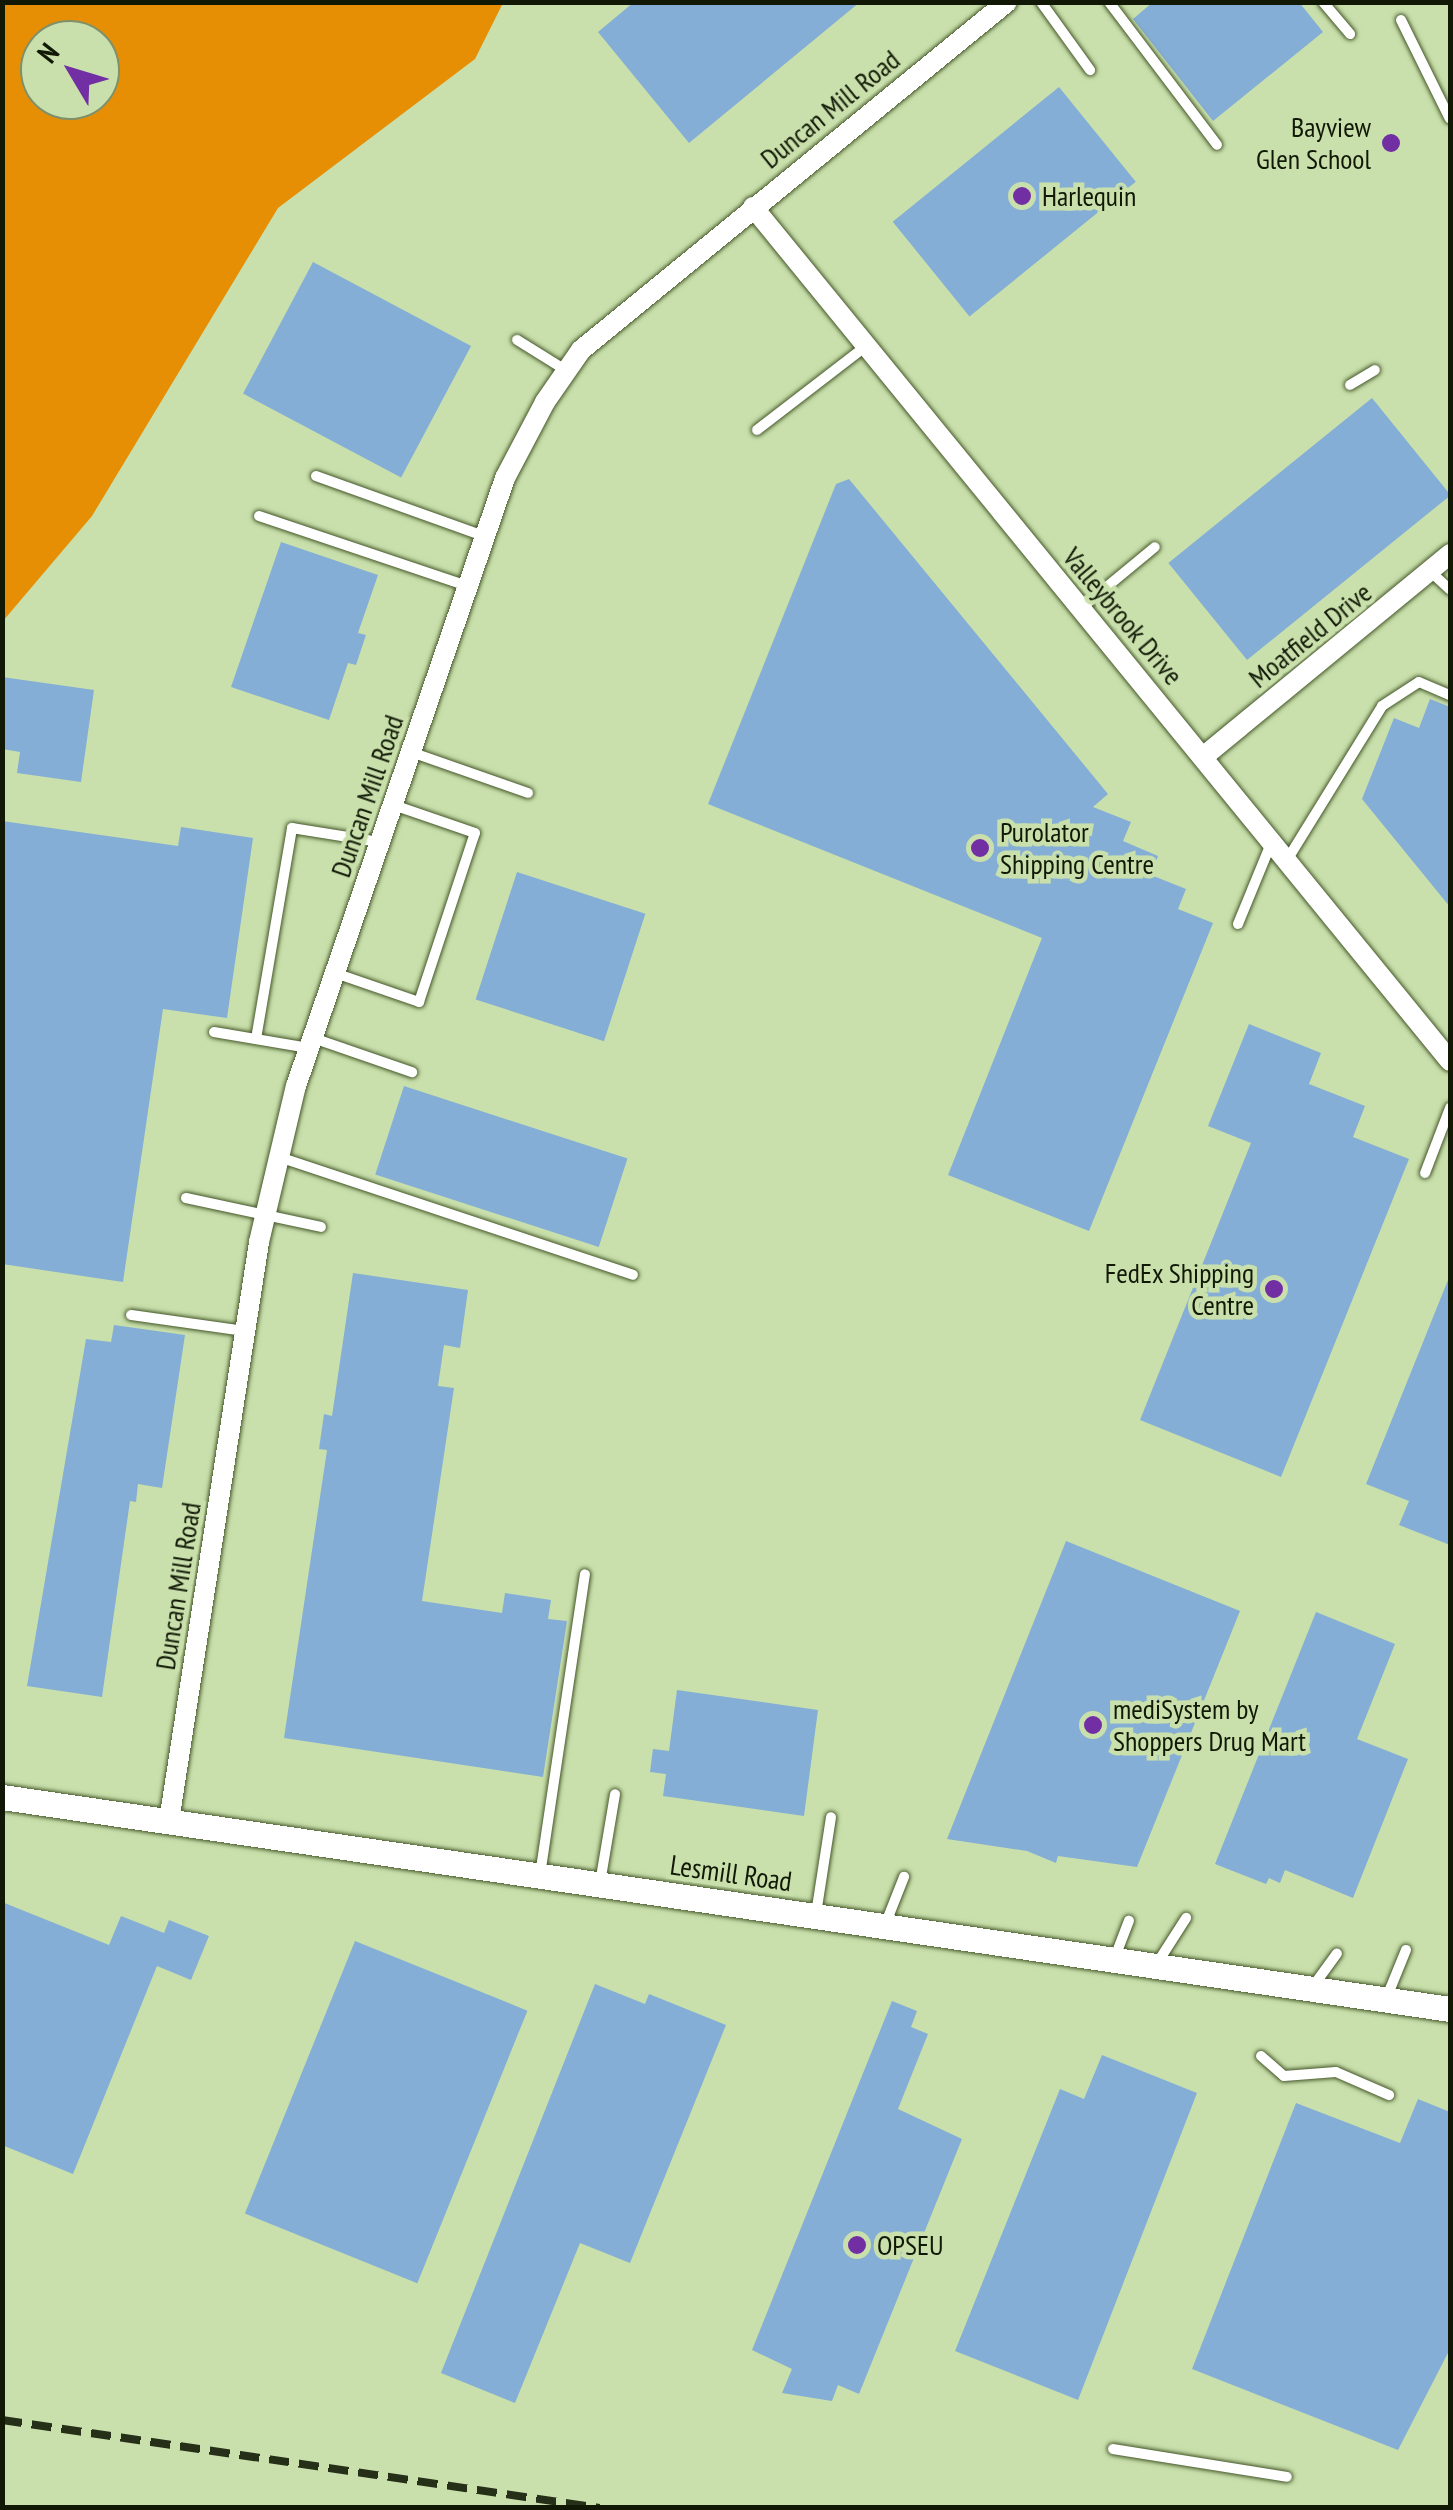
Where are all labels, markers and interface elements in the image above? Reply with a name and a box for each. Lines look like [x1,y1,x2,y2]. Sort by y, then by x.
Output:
north arrow [20,20,120,120]
text: N [28,35,67,70]
street label: Duncan Mill Road [754,43,906,175]
place label: Bayview Glen School [1256,110,1371,176]
marker: Bayview Glen School [1380,132,1402,154]
place label: Harlequin [1042,179,1136,213]
marker: Harlequin [1011,185,1033,207]
street label: Valleybrook Drive [1056,540,1190,692]
street label: Moatfield Drive [1242,575,1378,695]
street label: Duncan Mill Road [324,711,410,881]
place label: Purolator Shipping Centre [1000,815,1154,881]
marker: Purolator Shipping Centre [969,837,991,859]
place label: FedEx Shipping Centre [1104,1256,1254,1322]
marker: FedEx Shipping Centre [1263,1278,1285,1300]
street label: Duncan Mill Road [148,1500,208,1672]
place label: mediSystem by Shoppers Drug Mart [1113,1692,1306,1758]
marker: mediSystem by Shoppers Drug Mart [1082,1714,1104,1736]
street label: Lesmill Road [668,1848,794,1898]
place label: OPSEU [877,2228,944,2262]
marker: OPSEU [846,2234,868,2256]

